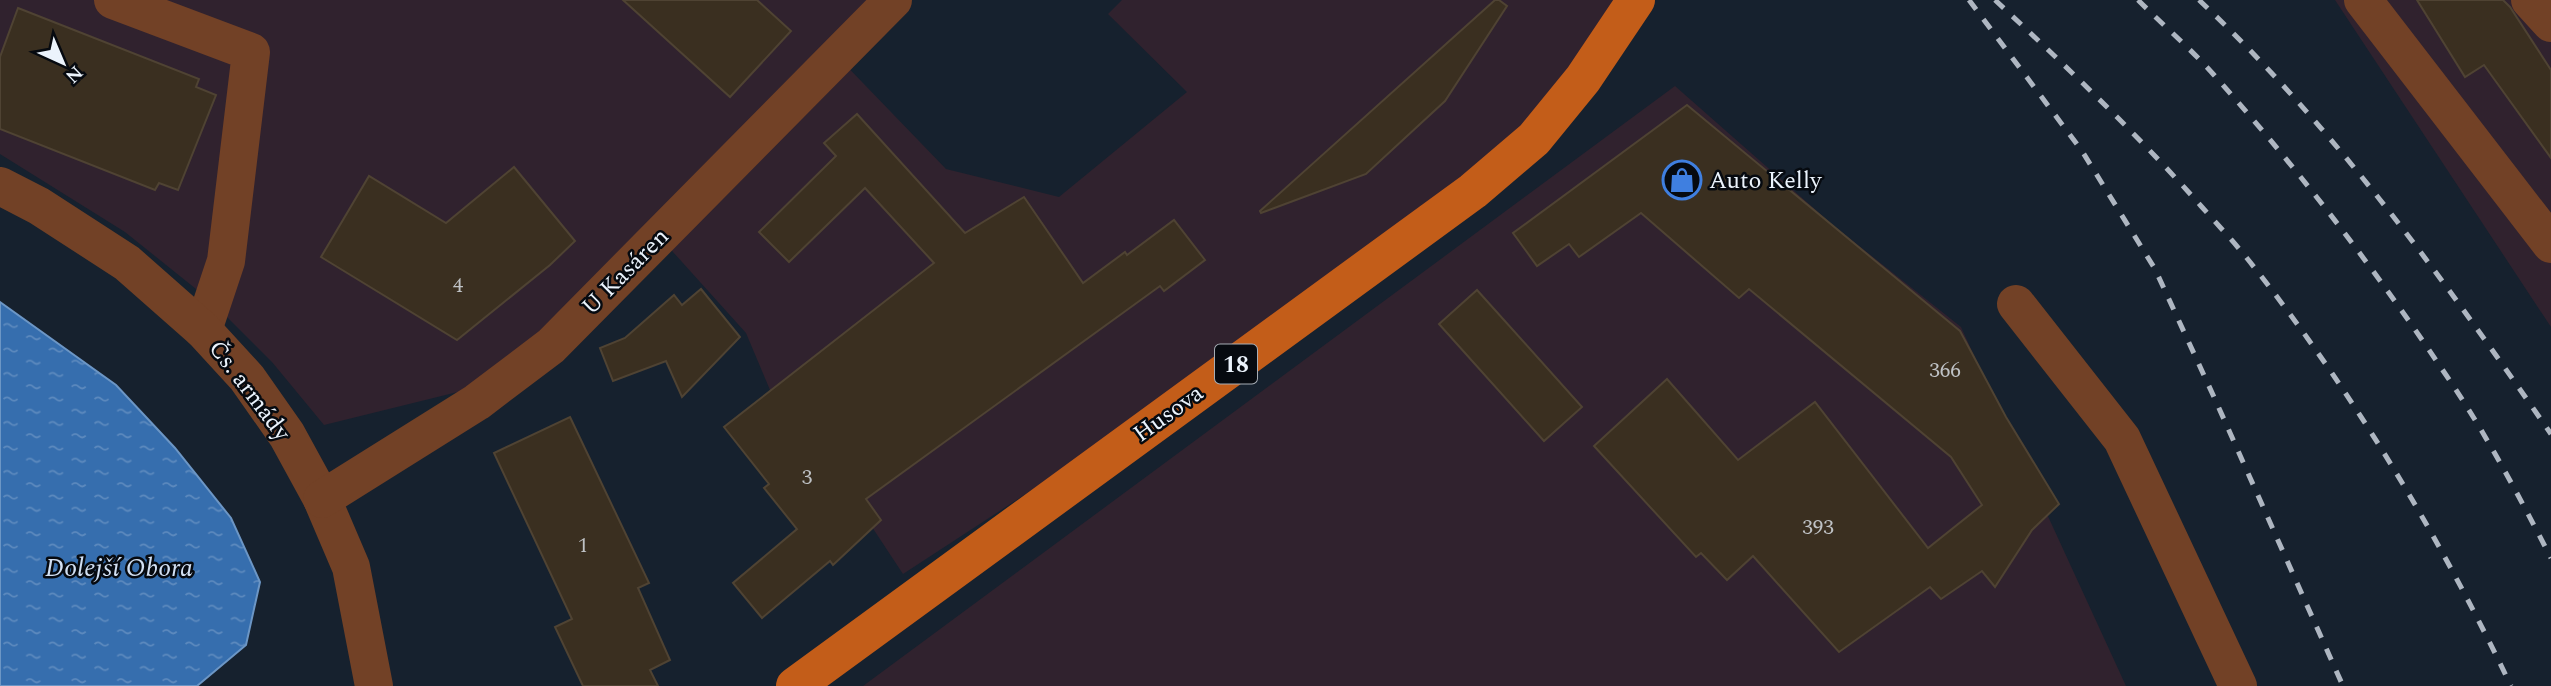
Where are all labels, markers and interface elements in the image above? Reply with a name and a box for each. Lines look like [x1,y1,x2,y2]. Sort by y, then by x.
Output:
north arrow [28,28,98,98]
text: N [58,58,89,90]
shop icon: Auto Kelly [1661,159,1703,201]
place label: Auto Kelly [1709,163,1823,199]
street label: U Kasáren [574,220,678,324]
house number: 4 [453,270,464,302]
street label: Čs. armády [199,333,300,450]
road number: 18 [1215,344,1257,384]
house number: 366 [1929,355,1961,387]
street label: Husova [1126,376,1212,452]
house number: 3 [802,462,813,494]
house number: 393 [1802,512,1834,544]
house number: 1 [578,530,588,562]
water label: Dolejší Obora [45,548,193,588]

